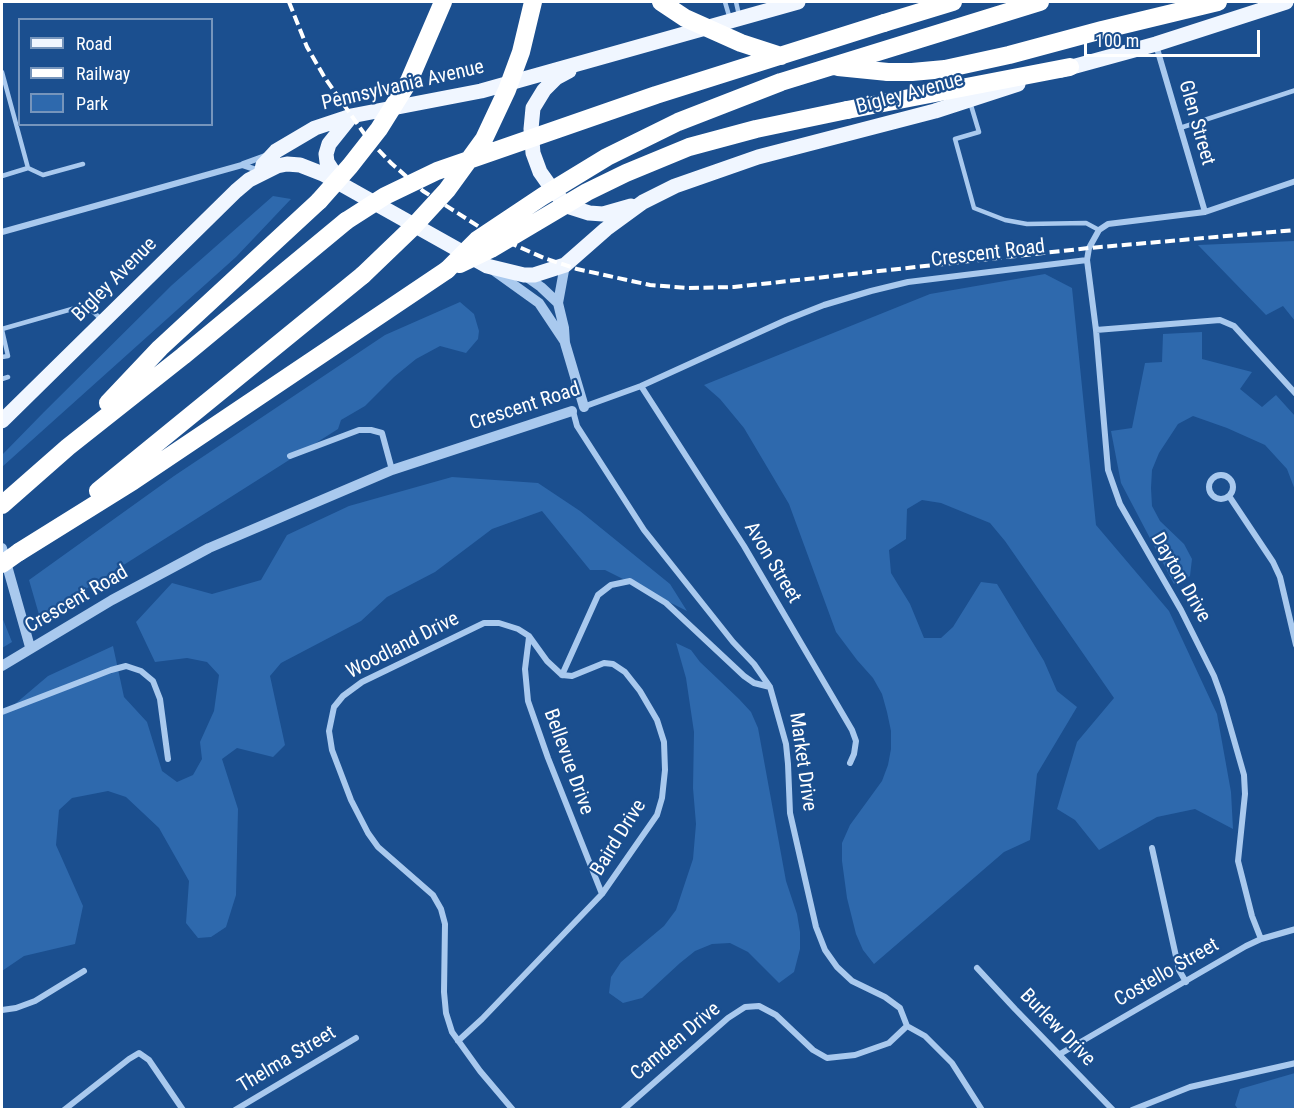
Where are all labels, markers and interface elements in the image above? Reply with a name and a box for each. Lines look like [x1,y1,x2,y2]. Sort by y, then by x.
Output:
legend [18,18,213,126]
scale bar [1087,18,1262,56]
text: 100 m [1095,30,1139,51]
text: Road [76,33,112,54]
street label: Pennsylvania Avenue [320,56,486,116]
text: Railway [76,63,130,84]
street label: Bigley Avenue [854,68,966,120]
street label: Glen Street [1172,78,1220,168]
text: Park [76,93,108,114]
street label: Bigley Avenue [68,233,162,327]
street label: Crescent Road [930,235,1046,273]
street label: Crescent Road [467,378,583,436]
street label: Avon Street [738,518,806,608]
street label: Dayton Drive [1145,529,1215,627]
street label: Crescent Road [21,561,133,639]
street label: Woodland Drive [343,607,463,685]
street label: Bellevue Drive [538,706,598,818]
street label: Market Drive [783,711,821,813]
street label: Baird Drive [586,795,652,881]
street label: Costello Street [1111,933,1223,1013]
street label: Burlew Drive [1014,984,1100,1072]
street label: Camden Drive [626,998,726,1086]
street label: Thelma Street [234,1021,340,1099]

